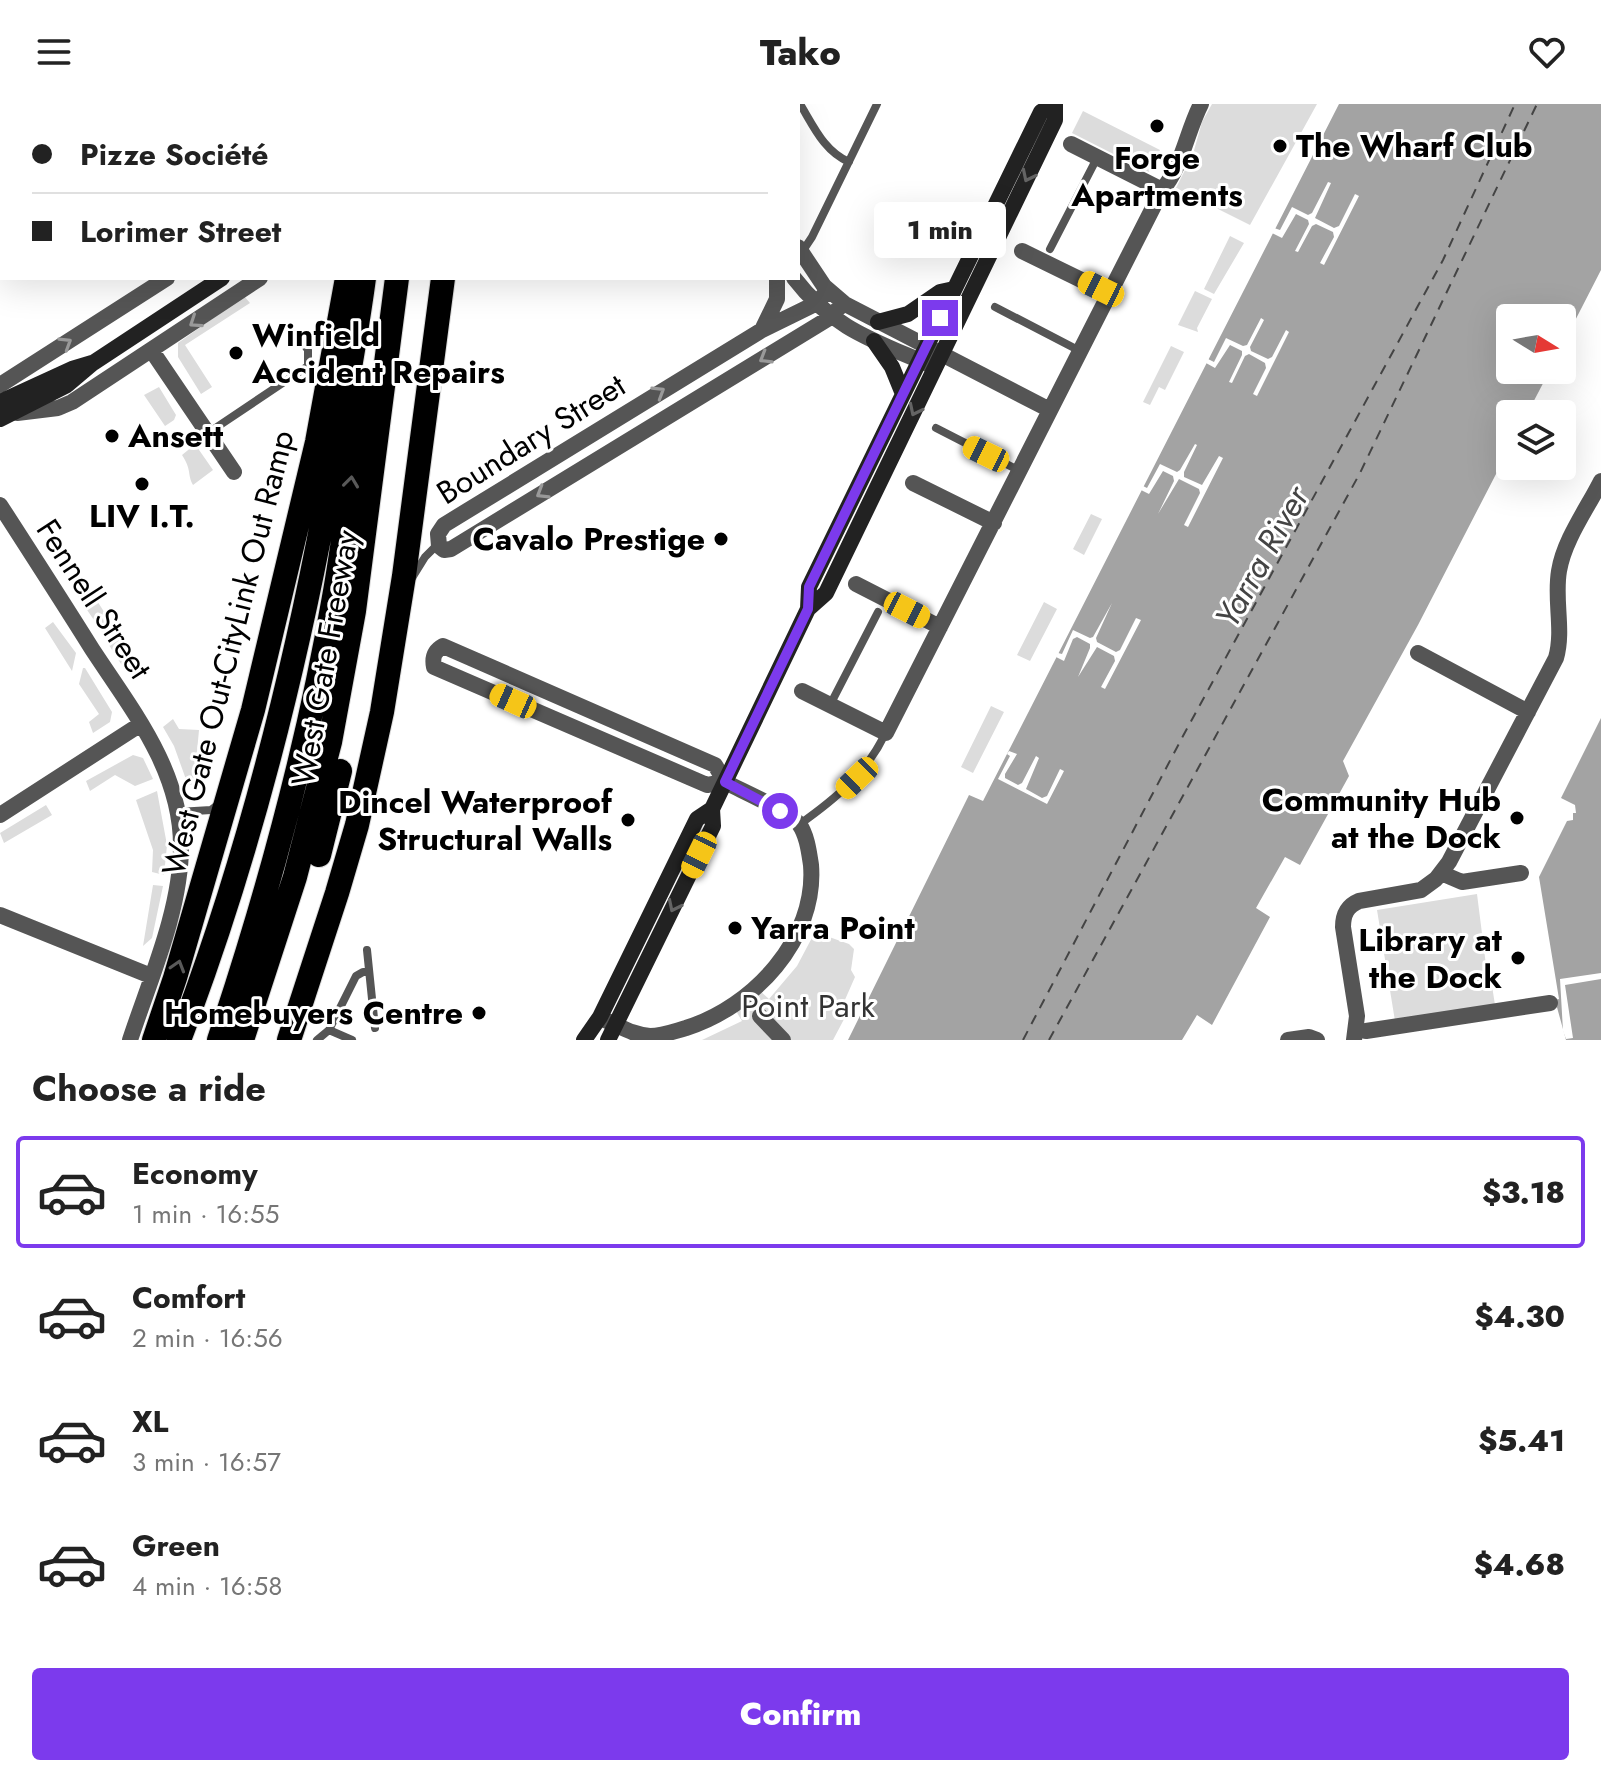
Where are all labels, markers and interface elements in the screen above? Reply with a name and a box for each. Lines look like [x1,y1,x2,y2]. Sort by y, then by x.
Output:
text: Tako [760,26,841,78]
icon: menu [32,30,76,74]
icon: heart [1525,30,1569,74]
marker: Forge Apartments [1148,117,1166,135]
place label: The Wharf Club [1296,123,1533,169]
text: Pizze Société [80,133,268,176]
place label: Forge Apartments [1070,135,1243,218]
marker: The Wharf Club [1271,137,1289,155]
one-way arrow [1022,168,1038,182]
callout: 1 min [874,202,1006,258]
text: Lorimer Street [80,210,281,253]
text: 1 min [907,211,973,249]
car [1074,268,1128,310]
route end [922,300,958,336]
north arrow [1496,304,1576,384]
map controls [1496,304,1576,480]
one-way arrow [190,312,204,327]
place label: Winfield Accident Repairs [251,312,505,395]
one-way arrow [57,338,72,353]
marker: Winfield Accident Repairs [227,344,245,362]
one-way arrow [759,348,773,363]
street label: Boundary Street [428,362,634,515]
one-way arrow [650,387,665,402]
button: layers [1496,400,1576,480]
one-way arrow [909,402,925,417]
place label: Ansett [127,413,224,459]
street label: West Gate Out-CityLink Out Ramp [150,426,306,880]
marker: Ansett [103,427,121,445]
car [959,433,1013,475]
marker: LIV I.T. [133,475,151,493]
one-way arrow [342,475,359,489]
water label: Yarra River [1203,476,1322,637]
one-way arrow [537,484,551,499]
place label: LIV I.T. [89,493,195,539]
street label: Fennell Street [25,510,163,688]
place label: Cavalo Prestige [472,516,705,562]
street label: West Gate Freeway [280,526,370,790]
marker: Cavalo Prestige [712,530,730,548]
car [880,588,934,632]
car [486,680,540,722]
car [831,753,883,803]
place label: Community Hub at the Dock [1262,777,1502,860]
place label: Dincel Waterproof Structural Walls [338,779,614,862]
route start [762,793,798,829]
marker: Community Hub at the Dock [1508,809,1526,827]
marker: Dincel Waterproof Structural Walls [619,811,637,829]
car [678,828,720,882]
one-way arrow [669,898,684,913]
place label: Yarra Point [750,905,915,951]
place label: Library at the Dock [1358,917,1503,1000]
marker: Yarra Point [726,919,744,937]
marker: Library at the Dock [1509,949,1527,967]
one-way arrow [169,960,185,973]
park label: Point Park [741,983,876,1029]
place label: Homebuyers Centre [164,990,463,1036]
marker: Homebuyers Centre [470,1004,488,1022]
text: Choose a ride [32,1062,266,1114]
text: Economy [132,1152,258,1195]
icon: car [36,1156,108,1228]
text: $3.18 [1482,1171,1565,1214]
text: 1 min · 16:55 [132,1195,279,1233]
text: Comfort [132,1276,245,1319]
icon: car [36,1280,108,1352]
text: $4.30 [1474,1295,1565,1338]
text: 2 min · 16:56 [132,1319,283,1357]
text: XL [132,1400,168,1443]
icon: car [36,1404,108,1476]
text: $5.41 [1478,1419,1565,1462]
text: 3 min · 16:57 [132,1443,281,1481]
text: Green [132,1524,220,1567]
icon: car [36,1528,108,1600]
text: $4.68 [1474,1543,1565,1586]
text: 4 min · 16:58 [132,1567,282,1605]
button: Confirm [32,1668,1569,1760]

